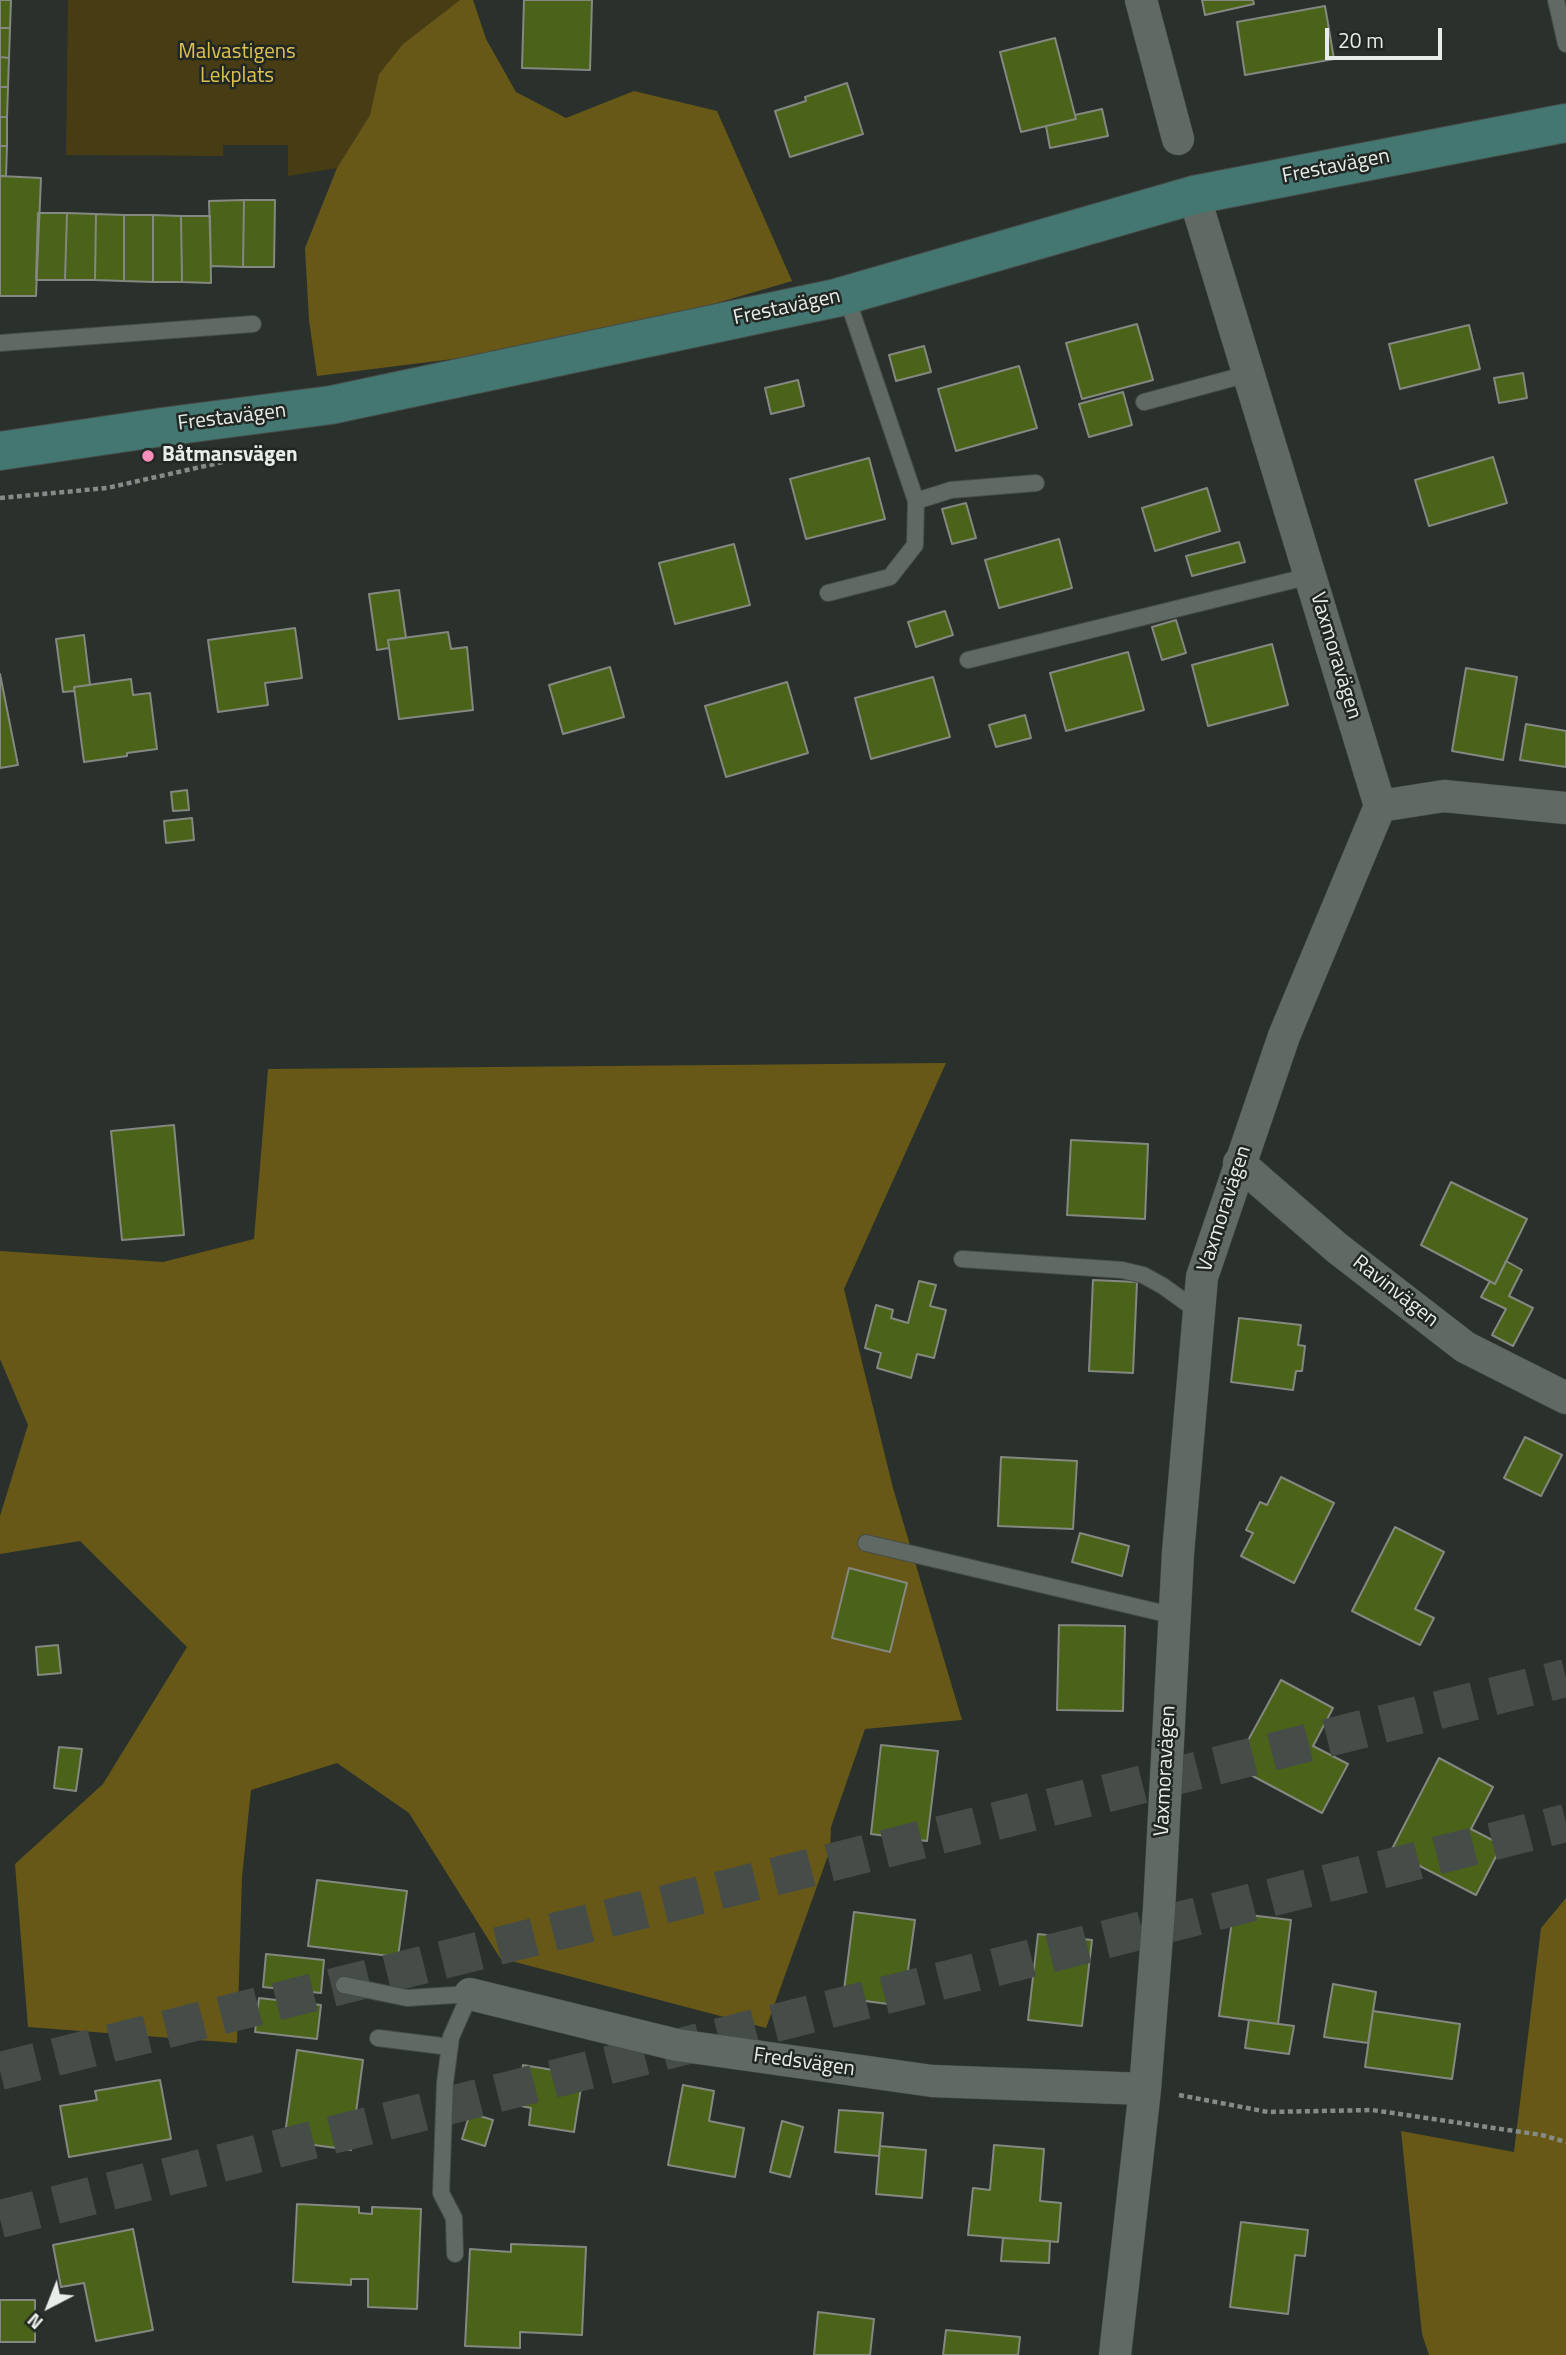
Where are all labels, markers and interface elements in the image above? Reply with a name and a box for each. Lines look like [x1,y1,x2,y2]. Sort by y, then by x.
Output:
scale bar [1328,14,1445,58]
text: 20 m [1338,24,1384,56]
park label: Malvastigens Lekplats [178,40,296,90]
street label: Frestavägen [1280,144,1392,190]
street label: Frestavägen [731,284,843,332]
street label: Frestavägen [176,399,288,437]
place label: Båtmansvägen [162,443,298,469]
marker: Båtmansvägen [140,448,156,464]
street label: Vaxmoravägen [1304,590,1366,722]
street label: Vaxmoravägen [1193,1143,1257,1275]
street label: Ravinvägen [1347,1251,1443,1333]
street label: Vaxmoravägen [1150,1705,1182,1837]
street label: Fredsvägen [752,2043,856,2083]
north arrow [14,2271,84,2341]
text: N [20,2307,49,2337]

